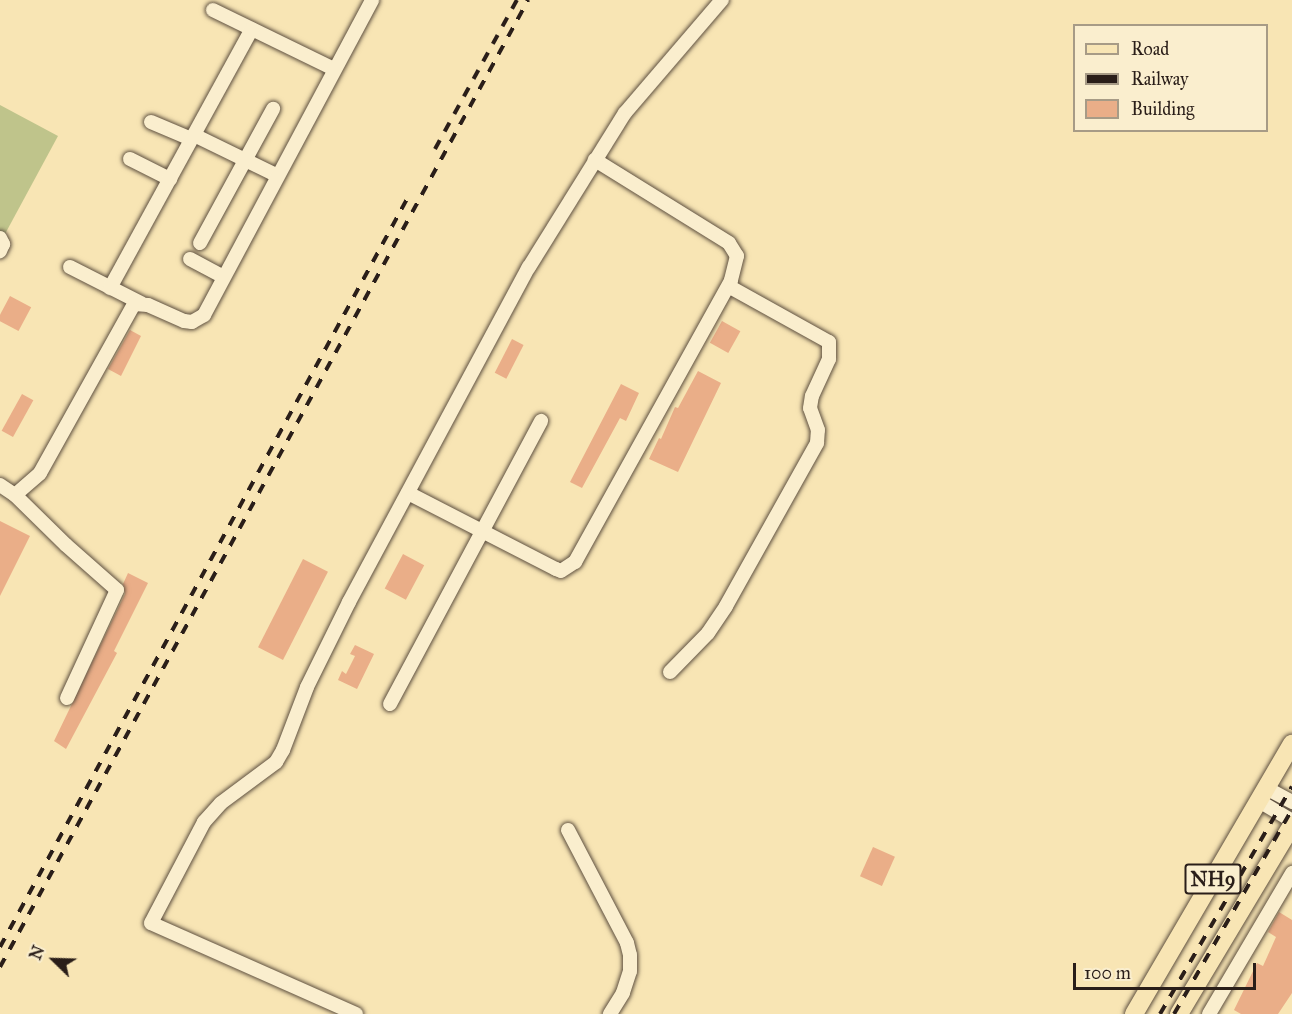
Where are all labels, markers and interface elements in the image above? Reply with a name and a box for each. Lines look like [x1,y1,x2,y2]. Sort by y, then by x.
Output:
legend [1073,24,1268,132]
text: Road [1131,38,1169,60]
text: Railway [1131,68,1188,90]
text: Building [1131,98,1194,120]
road number: NH9 [1183,862,1243,896]
north arrow [24,930,84,990]
text: N [26,943,48,963]
scale bar [1076,951,1259,989]
text: 100 m [1084,962,1131,984]

